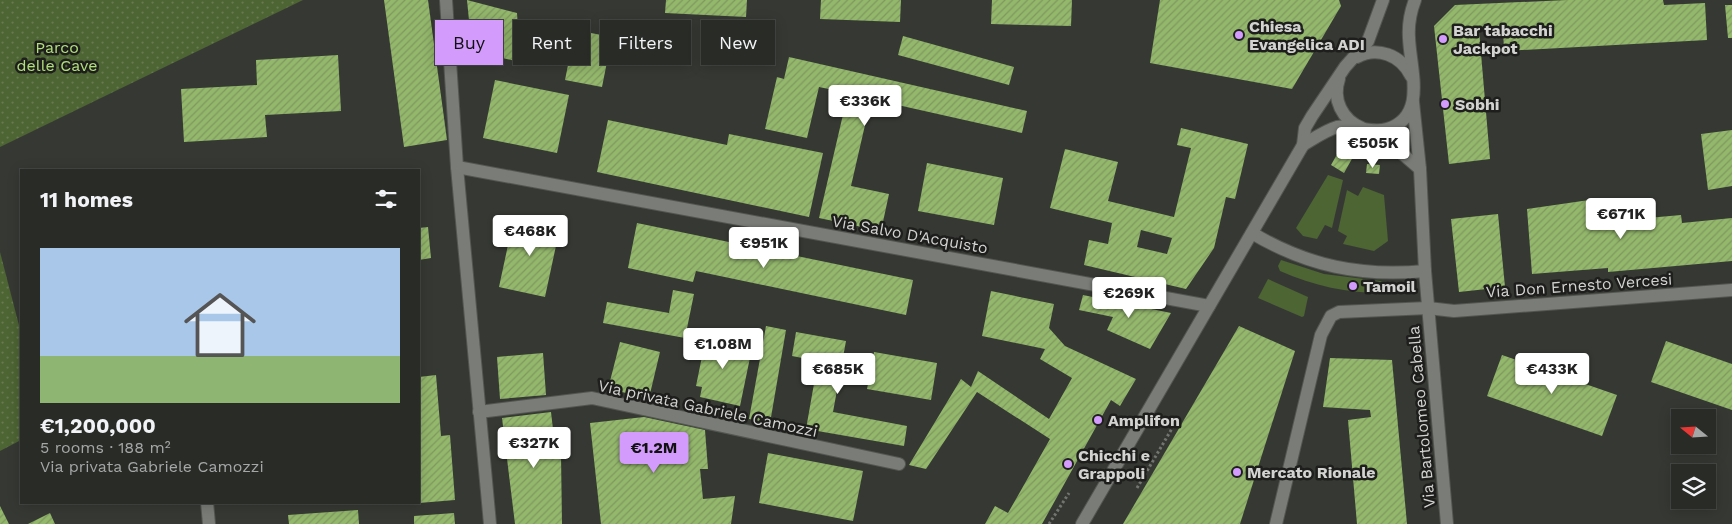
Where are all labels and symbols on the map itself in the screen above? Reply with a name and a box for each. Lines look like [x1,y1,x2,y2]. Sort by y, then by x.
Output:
place label: Chiesa Evangelica ADI [1249,17,1365,54]
place label: Bar tabacchi Jackpot [1453,21,1553,58]
marker: Chiesa Evangelica ADI [1233,29,1245,41]
marker: Bar tabacchi Jackpot [1437,33,1449,45]
park label: Parco delle Cave [16,38,98,75]
pin: €336K [830,84,900,127]
place label: Sobhi [1455,95,1500,114]
marker: Sobhi [1439,98,1451,110]
pin: €505K [1338,126,1408,169]
pin: €671K [1586,198,1656,240]
street label: Via Salvo D'Acquisto [831,211,989,258]
pin: €468K [495,214,565,257]
pin: €951K [729,226,799,269]
street label: Via Don Ernesto Vercesi [1485,270,1673,301]
pin: €269K [1094,276,1164,319]
place label: Tamoil [1363,277,1417,296]
marker: Tamoil [1347,280,1359,292]
street label: Via Bartolomeo Cabella [1404,325,1439,509]
pin: €1.08M [682,328,764,370]
pin: €685K [803,352,873,395]
pin: €433K [1517,352,1587,395]
street label: Via privata Gabriele Camozzi [597,376,819,441]
north arrow [1671,409,1716,454]
place label: Amplifon [1108,411,1180,430]
marker: Amplifon [1092,414,1104,426]
pin: €327K [499,426,569,469]
pin: €1.2M [619,432,689,474]
place label: Chicchi e Grappoli [1078,446,1150,483]
marker: Chicchi e Grappoli [1062,458,1074,470]
place label: Mercato Rionale [1247,463,1376,482]
marker: Mercato Rionale [1231,466,1243,478]

